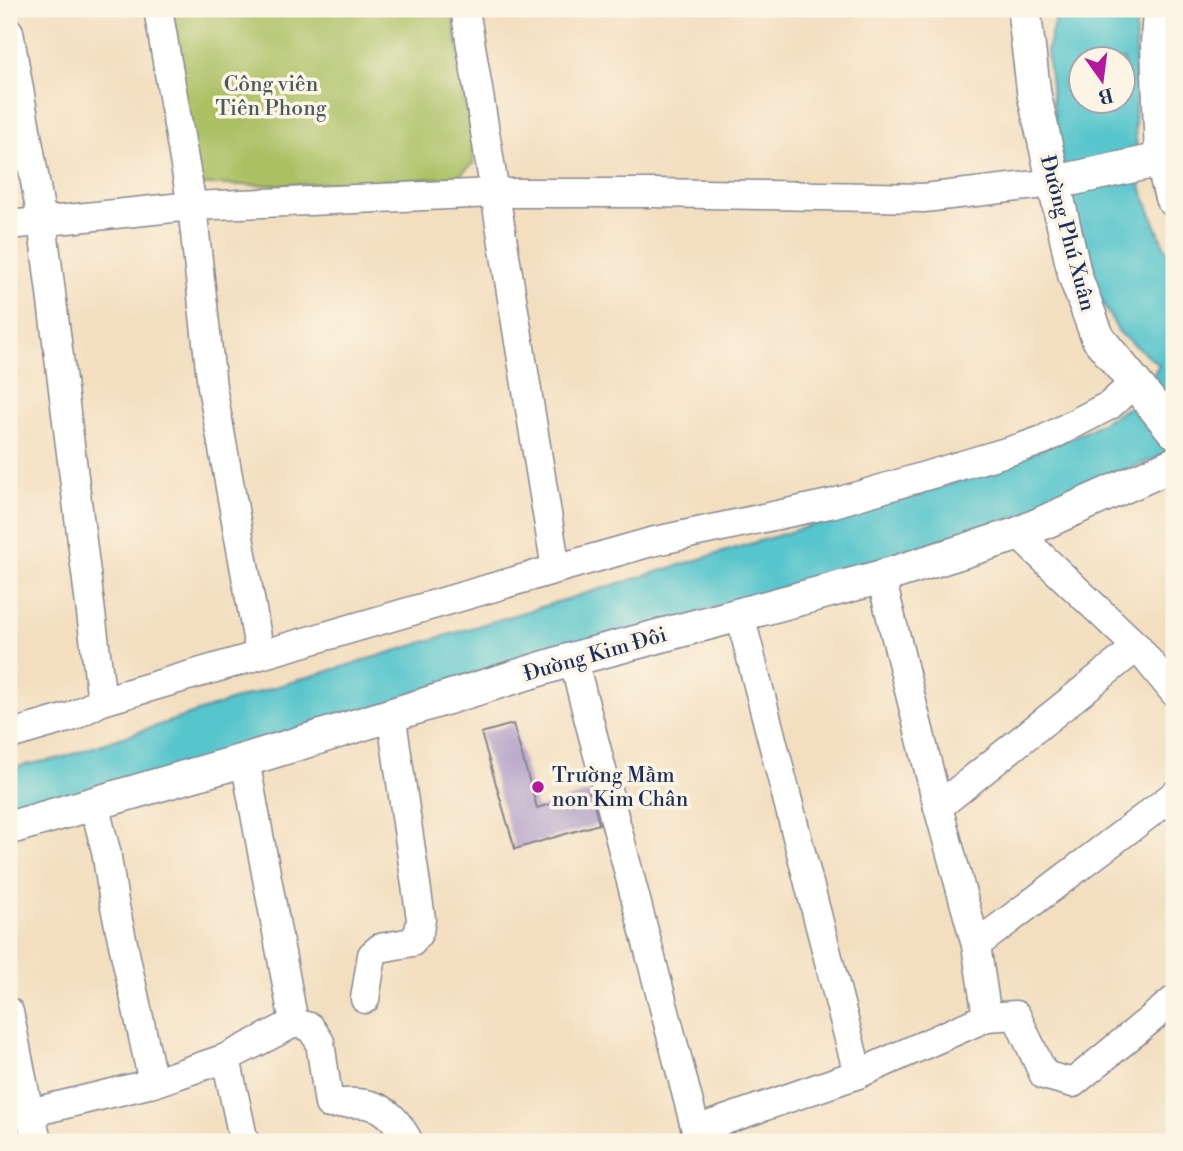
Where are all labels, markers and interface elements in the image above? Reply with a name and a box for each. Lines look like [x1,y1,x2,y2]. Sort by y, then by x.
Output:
north arrow [1068,46,1138,116]
park label: Công viên Tiên Phong [215,72,327,122]
text: B [1096,82,1116,109]
street label: Đường Phú Xuân [1034,152,1100,314]
street label: Đường Kim Đôi [521,622,670,688]
place label: Trường Mầm non Kim Chân [552,763,689,813]
marker: Trường Mầm non Kim Chân [530,779,546,795]

